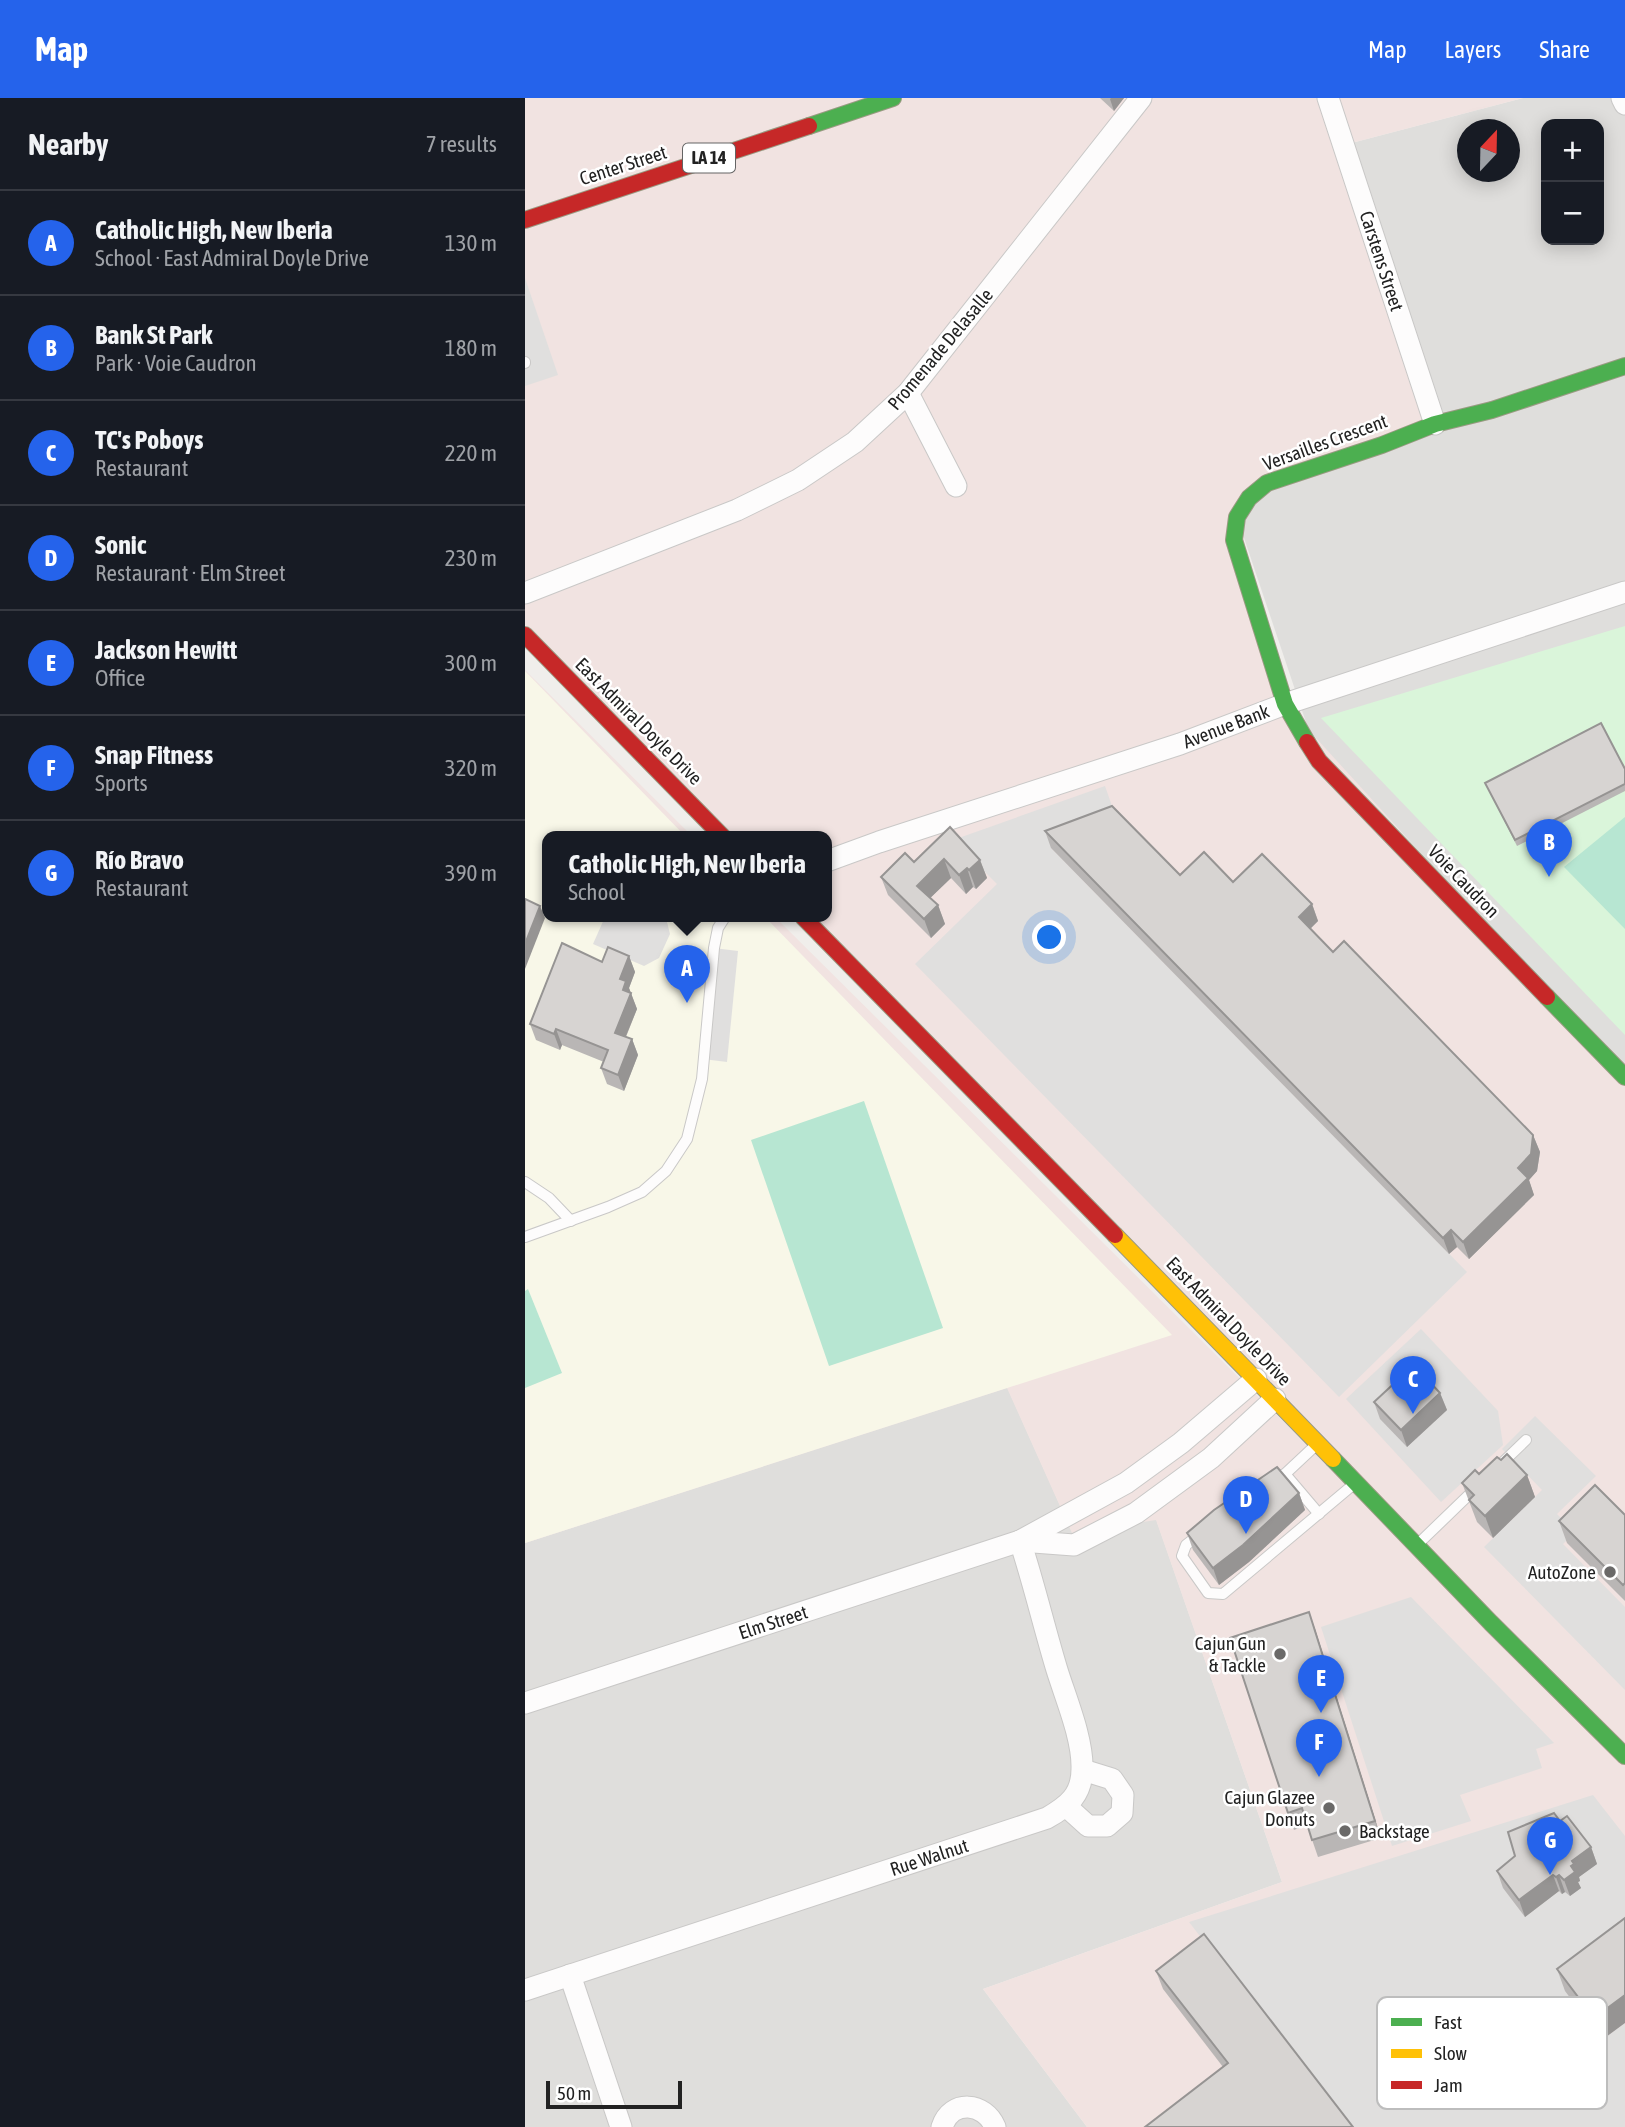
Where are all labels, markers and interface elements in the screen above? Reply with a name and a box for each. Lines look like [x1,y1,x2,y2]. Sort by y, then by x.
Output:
text: Map [35,30,88,68]
text: Map [1368,36,1407,63]
text: Layers [1445,36,1501,63]
text: Share [1539,36,1590,63]
north arrow [1457,119,1520,182]
map controls [1541,119,1604,245]
button: + [1541,119,1604,182]
text: Nearby [28,127,108,161]
text: 7 results [426,131,497,157]
street label: Center Street [577,141,669,189]
road number: LA 14 [683,144,735,172]
button: − [1541,182,1604,245]
street label: Carstens Street [1355,208,1409,314]
text: Catholic High, New Iberia [95,215,333,245]
text: A [45,230,57,256]
text: 130 m [445,230,497,256]
text: School · East Admiral Doyle Drive [95,245,369,271]
street label: Promenade Delasalle [883,284,997,414]
text: Bank St Park [95,320,212,350]
text: B [46,335,56,361]
text: 180 m [445,335,497,361]
text: Park · Voie Caudron [95,350,257,376]
street label: Versailles Crescent [1260,409,1390,475]
text: TC's Poboys [95,425,203,455]
text: C [46,440,56,466]
text: 220 m [445,440,497,466]
text: Restaurant [95,455,188,481]
text: Sonic [95,530,146,560]
text: D [45,545,57,571]
text: 230 m [445,545,497,571]
text: Restaurant · Elm Street [95,560,286,586]
text: Jackson Hewitt [95,635,237,665]
text: E [46,650,56,676]
text: 300 m [445,650,497,676]
street label: East Admiral Doyle Drive [571,653,707,789]
text: Office [95,665,145,691]
street label: Avenue Bank [1180,699,1273,753]
text: Snap Fitness [95,740,213,770]
text: F [46,755,56,781]
text: 320 m [445,755,497,781]
text: Sports [95,770,148,796]
pin: B [1526,819,1572,877]
popup [542,831,832,922]
street label: Voie Caudron [1424,840,1504,922]
text: Río Bravo [95,845,184,875]
text: Catholic High, New Iberia [568,849,806,879]
text: G [45,860,57,886]
text: 390 m [445,860,497,886]
text: Restaurant [95,875,188,901]
text: School [568,879,625,905]
your location [1032,920,1066,954]
pin: A [664,945,710,1003]
street label: East Admiral Doyle Drive [1162,1252,1296,1390]
pin: C [1390,1356,1436,1414]
pin: D [1223,1476,1269,1534]
place label: AutoZone [1528,1561,1596,1583]
marker: AutoZone [1602,1564,1618,1580]
street label: Elm Street [736,1601,810,1643]
place label: Cajun Gun & Tackle [1195,1632,1266,1676]
marker: Cajun Gun & Tackle [1272,1646,1288,1662]
pin: E [1298,1655,1344,1713]
pin: F [1296,1719,1342,1777]
place label: Cajun Glazee Donuts [1225,1786,1315,1830]
marker: Cajun Glazee Donuts [1321,1800,1337,1816]
pin: G [1527,1817,1573,1875]
place label: Backstage [1359,1820,1430,1842]
marker: Backstage [1337,1823,1353,1839]
street label: Rue Walnut [887,1834,971,1880]
legend [1377,1997,1607,2109]
text: Fast [1434,2011,1462,2033]
text: Slow [1434,2042,1468,2064]
text: Jam [1434,2074,1463,2096]
scale bar [546,2078,683,2110]
text: 50 m [557,2082,591,2104]

